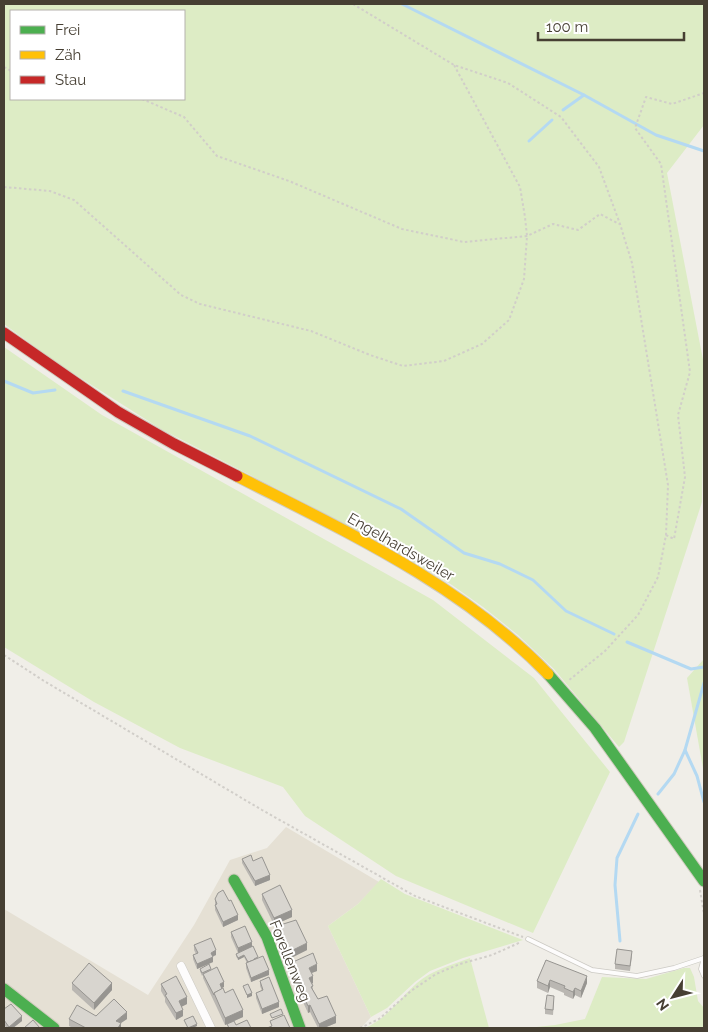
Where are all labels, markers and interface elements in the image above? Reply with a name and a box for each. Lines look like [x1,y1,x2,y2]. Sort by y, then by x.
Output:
legend [10,10,185,100]
scale bar [538,10,684,42]
text: 100 m [546,18,588,36]
text: Frei [55,21,80,39]
text: Zäh [55,46,81,64]
text: Stau [55,71,86,89]
street label: Engelhardsweiler [344,509,458,585]
street label: Forellenweg [265,917,315,1005]
north arrow [648,972,698,1022]
text: N [653,996,672,1014]

